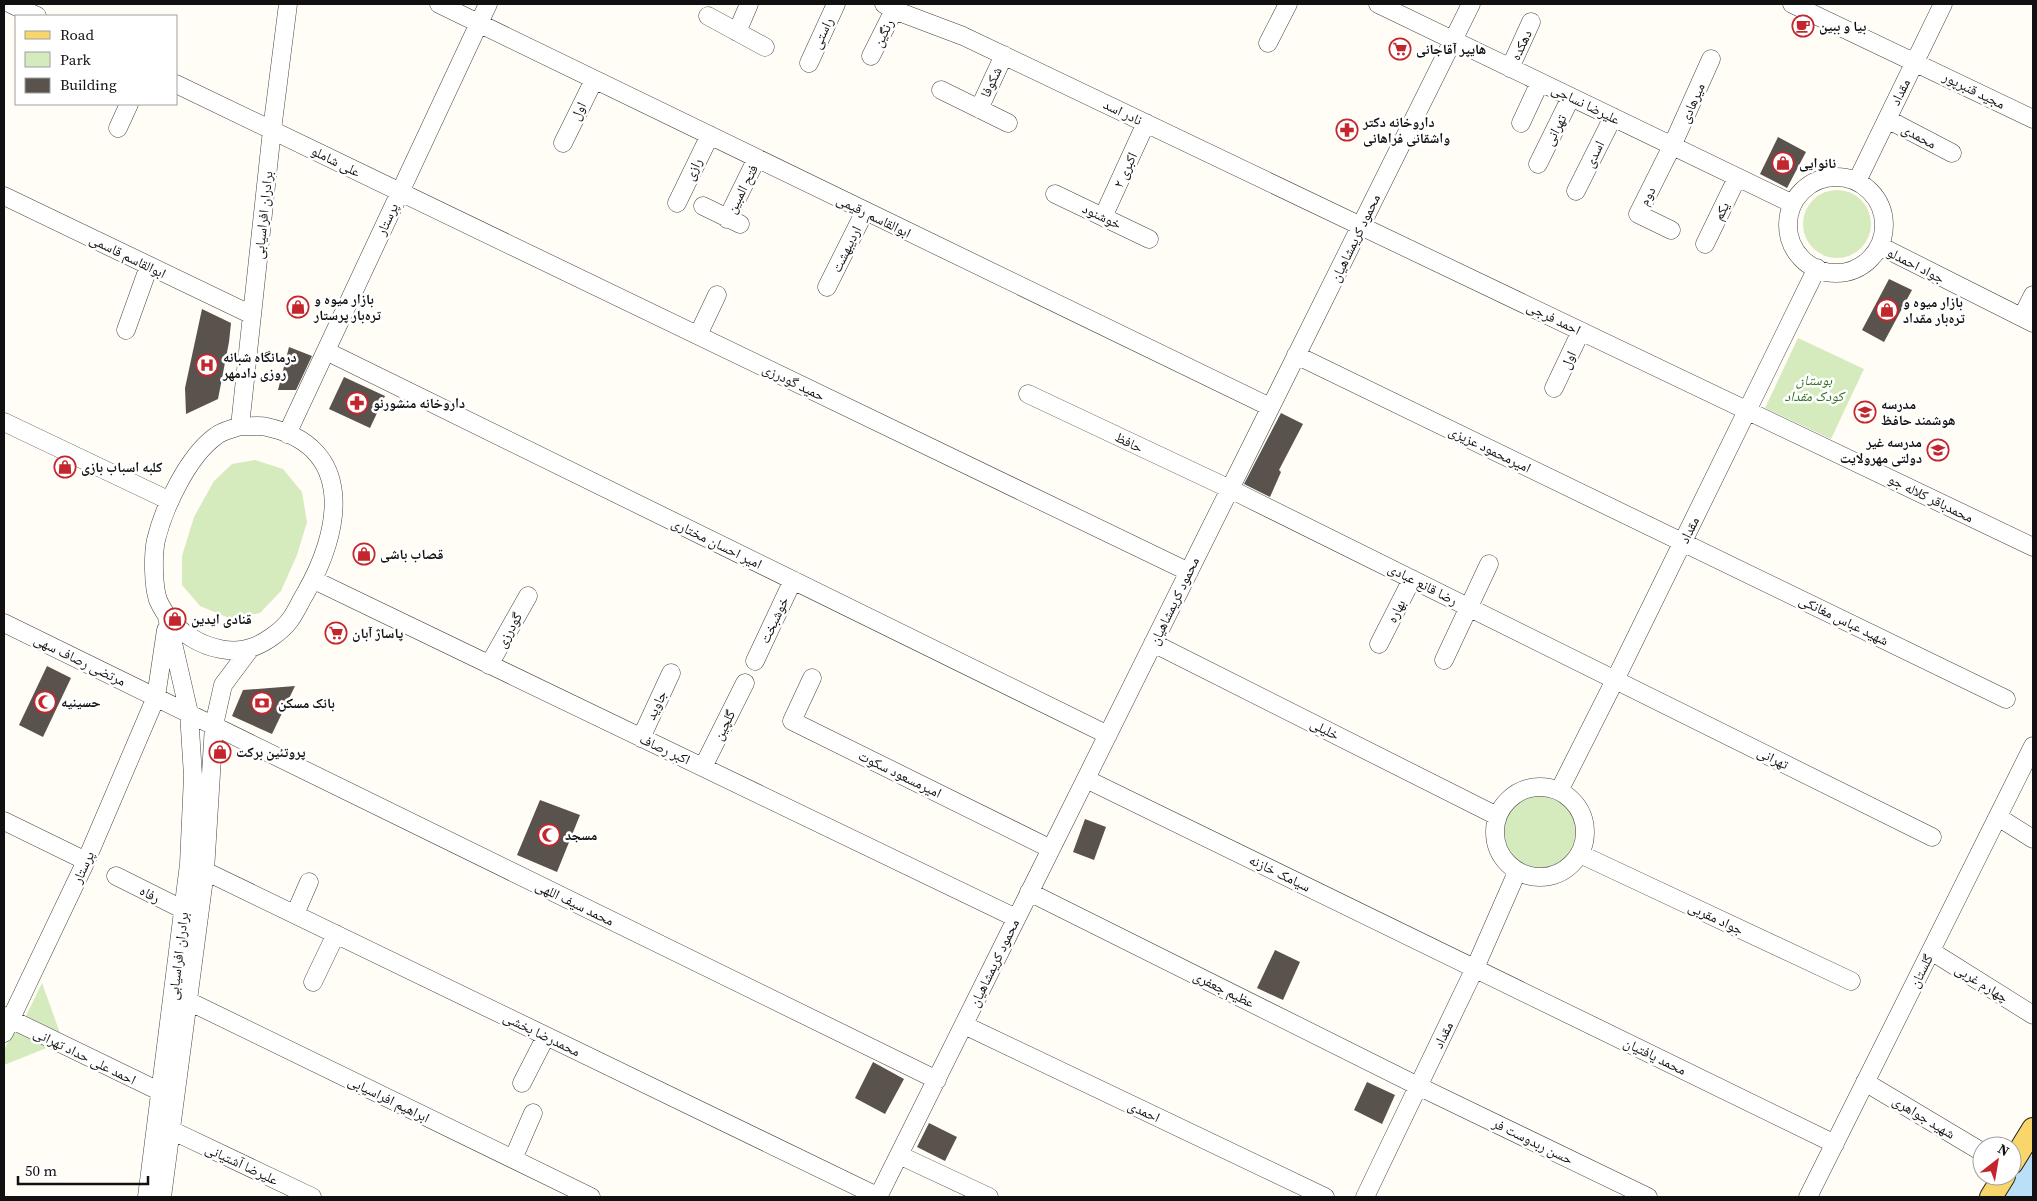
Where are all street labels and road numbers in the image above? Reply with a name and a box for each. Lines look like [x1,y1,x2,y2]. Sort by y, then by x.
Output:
street label: راستی [806,14,838,52]
street label: رنگین [868,16,898,50]
street label: دهکده [1505,26,1537,64]
street label: شکوفا [975,63,1007,101]
street label: مجید قنبرپور [1939,66,2009,114]
street label: مقداد [1885,75,1915,109]
street label: علیرضا نساجی [1548,79,1624,129]
street label: میرهادی [1674,80,1710,126]
street label: نادر اسد [1100,94,1146,130]
street label: اول [565,98,591,124]
street label: تهرانی [1539,111,1571,149]
street label: محمدی [1898,119,1940,153]
street label: اسدی [1579,137,1609,171]
street label: علی شاملو [308,141,364,181]
street label: اکبری ۲ [1108,149,1142,191]
street label: رازی [679,154,707,184]
street label: فتح المبین [721,161,763,217]
street label: برادران افراسیابی [248,170,278,260]
street label: دوم [1634,183,1660,209]
street label: ابوالقاسم رقیمی [833,189,915,243]
street label: محمود کریمشاهیان [1325,191,1385,285]
street label: خوشنود [1079,198,1125,234]
street label: یکم [1708,198,1734,224]
street label: پرستار [370,199,403,239]
street label: اردیبهشت [826,222,866,276]
street label: ابوالقاسم قاسمی [86,229,170,283]
street label: جواد احمدلو [1884,242,1948,288]
street label: احمد فرجی [1524,296,1584,340]
street label: اول [1555,348,1581,372]
street label: حمید گودرزی [759,358,829,406]
street label: امیرمحمود عزیزی [1445,420,1535,478]
street label: حافظ [1112,427,1147,457]
street label: محمدباقر کلاله جو [1885,469,1977,527]
street label: امیر احسان مختاری [668,512,766,574]
street label: مقداد [1674,513,1704,547]
street label: محمود کریمشاهیان [1144,554,1204,648]
street label: رضا قانع عبادی [1385,558,1461,610]
street label: شهید عباس مغانکی [1796,590,1892,650]
street label: خوشبخت [754,593,794,647]
street label: بهاره [1382,596,1410,626]
street label: گودرزی [491,609,527,651]
street label: مرتضی رصاف سهی [31,629,129,691]
street label: جاوید [641,687,672,723]
street label: گلچین [708,706,740,744]
street label: خلیلی [1307,713,1343,745]
street label: اکبر رصاف [636,729,694,769]
street label: تهرانی [1754,742,1792,774]
street label: امیرمسعود سکوت [855,745,945,803]
street label: پرستار [66,847,99,887]
street label: سیامک خازنه [1246,849,1314,897]
street label: محمد سیف اللهی [532,875,618,931]
street label: رفاه [136,880,164,908]
street label: جواد مقربی [1685,897,1747,940]
street label: برادران افراسیابی [163,911,193,1001]
street label: محمود کریمشاهیان [964,916,1024,1010]
street label: گلستان [1904,951,1938,991]
street label: چهارم غربی [1951,959,2013,1007]
street label: عظیم جعفری [1190,966,1258,1012]
street label: محمدرضا بخشی [500,1007,584,1061]
street label: مقداد [1428,1018,1458,1052]
street label: احمد علی حداد تهرانی [30,1023,140,1089]
street label: محمد یافتیان [1620,1032,1690,1080]
street label: ابراهیم افراسیابی [345,1071,433,1127]
street label: شهید جواهری [1889,1090,1959,1144]
street label: احمدی [1125,1095,1163,1127]
street label: حسن ربدوست فر [1488,1112,1577,1169]
street label: علیرضا آشتیانی [202,1138,282,1190]

